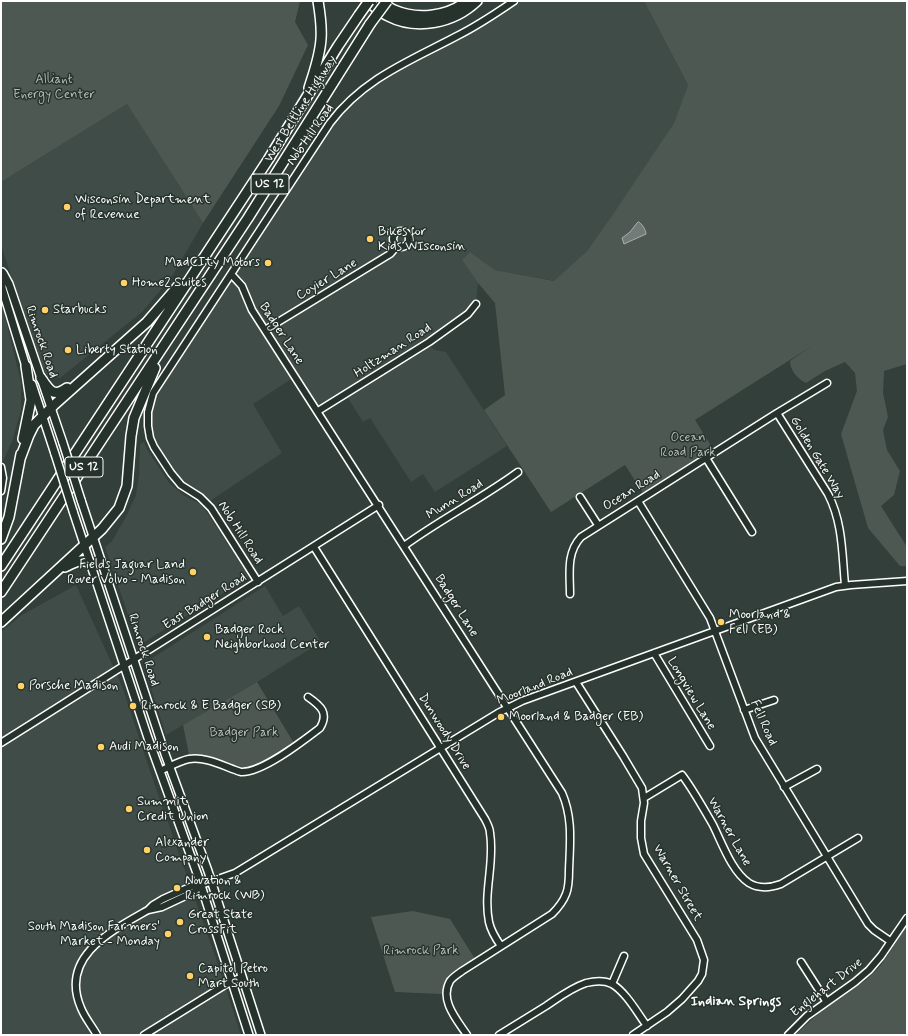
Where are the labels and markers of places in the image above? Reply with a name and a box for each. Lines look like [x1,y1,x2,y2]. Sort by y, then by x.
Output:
place label: Wisconsin Department of Revenue [75,192,210,223]
marker: Wisconsin Department of Revenue [62,202,72,212]
place label: Bikes for Kids WIsconsin [378,224,465,255]
marker: Bikes for Kids WIsconsin [365,234,375,244]
place label: MadCIty Motors [165,255,260,271]
marker: MadCIty Motors [263,258,273,268]
place label: Home2 Suites [132,275,207,291]
marker: Home2 Suites [119,278,129,288]
place label: Starbucks [53,302,107,318]
marker: Starbucks [40,305,50,315]
place label: Liberty Station [76,342,158,358]
marker: Liberty Station [63,345,73,355]
place label: Fields Jaguar Land Rover Volvo - Madison [67,557,185,588]
marker: Fields Jaguar Land Rover Volvo - Madison [188,567,198,577]
place label: Moorland & Fell (EB) [729,607,791,638]
marker: Moorland & Fell (EB) [716,617,726,627]
place label: Badger Rock Neighborhood Center [215,622,330,653]
marker: Badger Rock Neighborhood Center [202,632,212,642]
place label: Porsche Madison [29,678,118,694]
marker: Porsche Madison [16,681,26,691]
place label: Rimrock & E Badger (SB) [141,698,281,714]
marker: Rimrock & E Badger (SB) [128,701,138,711]
place label: Moorland & Badger (EB) [509,709,643,725]
marker: Moorland & Badger (EB) [496,712,506,722]
place label: Audi Madison [109,739,179,755]
marker: Audi Madison [96,742,106,752]
place label: Summit Credit Union [137,794,209,825]
marker: Summit Credit Union [124,804,134,814]
place label: Alexander Company [155,835,209,866]
marker: Alexander Company [142,845,152,855]
place label: Novation & Rimrock (WB) [185,873,264,904]
marker: Novation & Rimrock (WB) [172,883,182,893]
place label: Great State CrossFit [188,907,253,938]
marker: Great State CrossFit [175,917,185,927]
place label: South Madison Farmers' Market - Monday [28,919,160,950]
marker: South Madison Farmers' Market - Monday [163,929,173,939]
place label: Capitol Petro Mart South [198,961,268,992]
marker: Capitol Petro Mart South [185,971,195,981]

